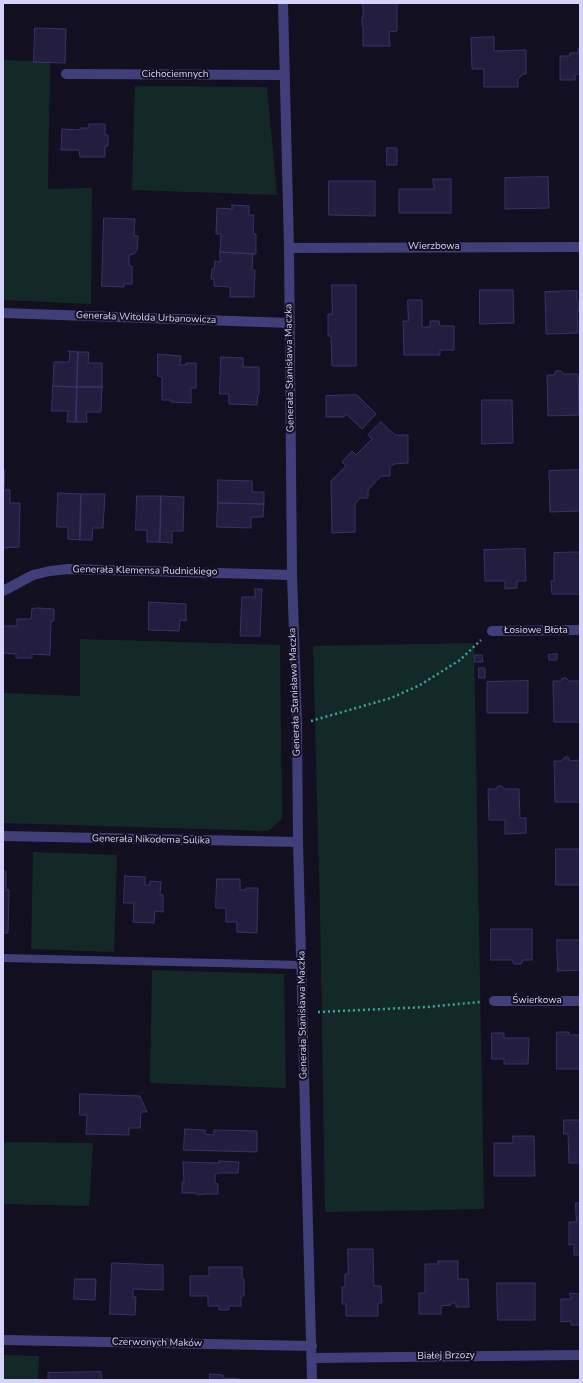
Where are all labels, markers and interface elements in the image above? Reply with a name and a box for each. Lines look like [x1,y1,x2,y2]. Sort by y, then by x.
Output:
street label: Cichociemnych [142,69,208,81]
street label: Wierzbowa [408,241,460,253]
street label: Generała Stanisława Maczka [283,304,297,432]
street label: Generała Witolda Urbanowicza [76,310,216,326]
street label: Generała Klemensa Rudnickiego [73,564,217,578]
street label: Łosiowe Błota [504,625,568,637]
street label: Generała Stanisława Maczka [287,627,303,757]
street label: Generała Nikodema Sulika [92,833,210,847]
street label: Generała Stanisława Maczka [296,951,310,1079]
street label: Świerkowa [512,995,562,1007]
street label: Czerwonych Maków [112,1336,202,1350]
street label: Białej Brzozy [417,1349,475,1363]

